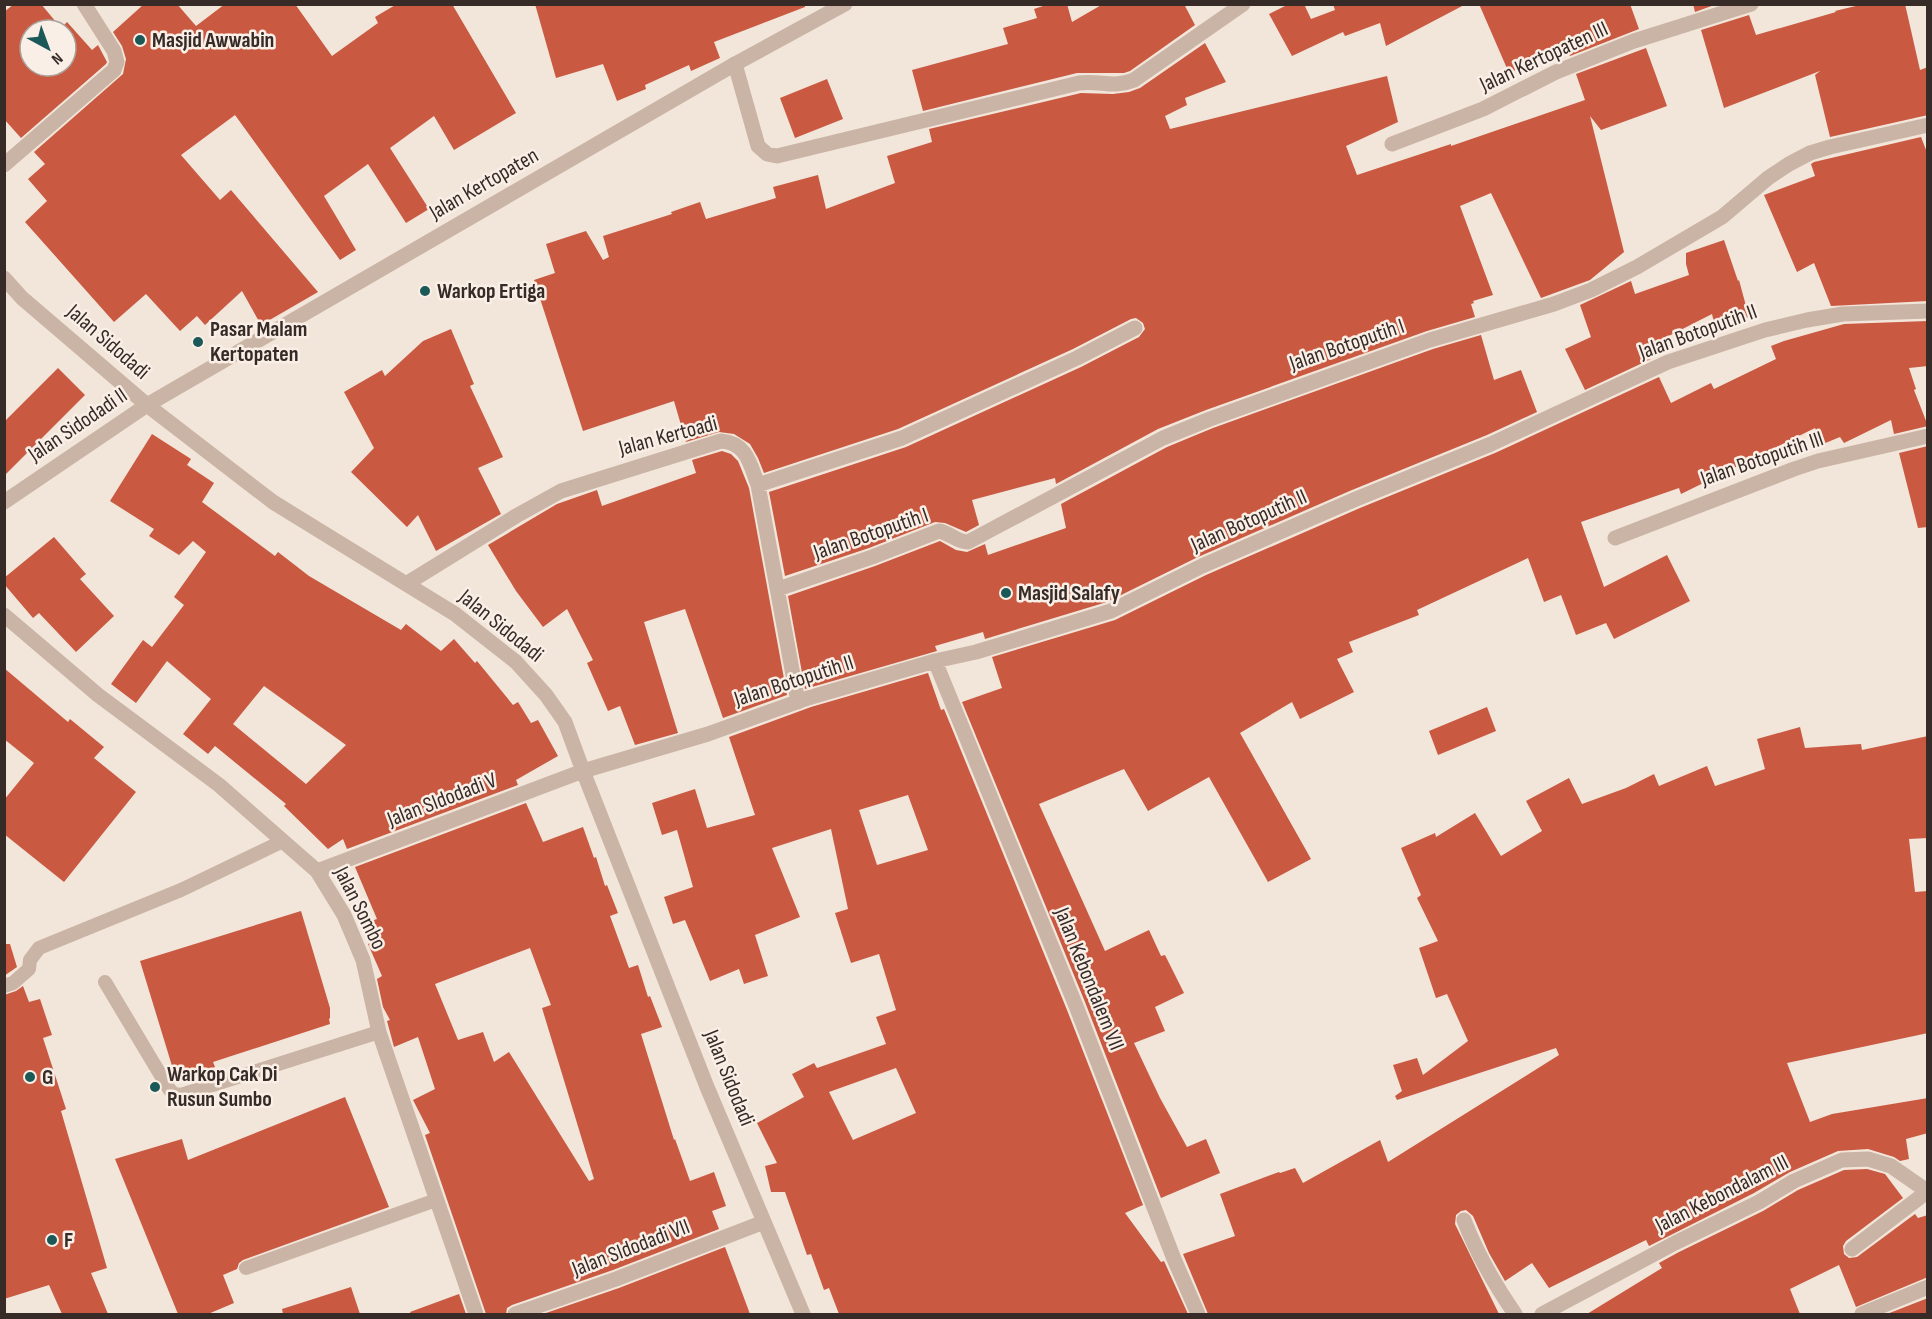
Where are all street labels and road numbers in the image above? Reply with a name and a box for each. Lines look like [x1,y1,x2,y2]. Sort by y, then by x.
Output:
street label: Jalan Kertopaten III [1475,16,1612,99]
street label: Jalan Kertopaten [424,142,543,227]
street label: Jalan Sidodadi [60,298,155,385]
street label: Jalan Botoputih II [1634,298,1761,366]
street label: Jalan Botoputih I [1285,313,1408,378]
street label: Jalan Sidodadi II [23,382,133,469]
street label: Jalan Kertoadi [615,410,720,462]
street label: Jalan Botoputih III [1696,425,1827,493]
street label: Jalan Botoputih II [1186,483,1311,559]
street label: Jalan Botoputih I [809,502,932,567]
street label: Jalan Sidodadi [452,583,549,668]
street label: Jalan Botoputih II [730,649,857,713]
street label: Jalan SIdodadi V [383,767,501,834]
street label: Jalan Sombo [327,861,392,954]
street label: Jalan Kebondalem VII [1048,903,1130,1054]
street label: Jalan Sidodadi [697,1025,760,1130]
street label: Jalan Kebondalam III [1650,1149,1793,1240]
street label: Jalan SIdodadi VII [567,1213,694,1283]

